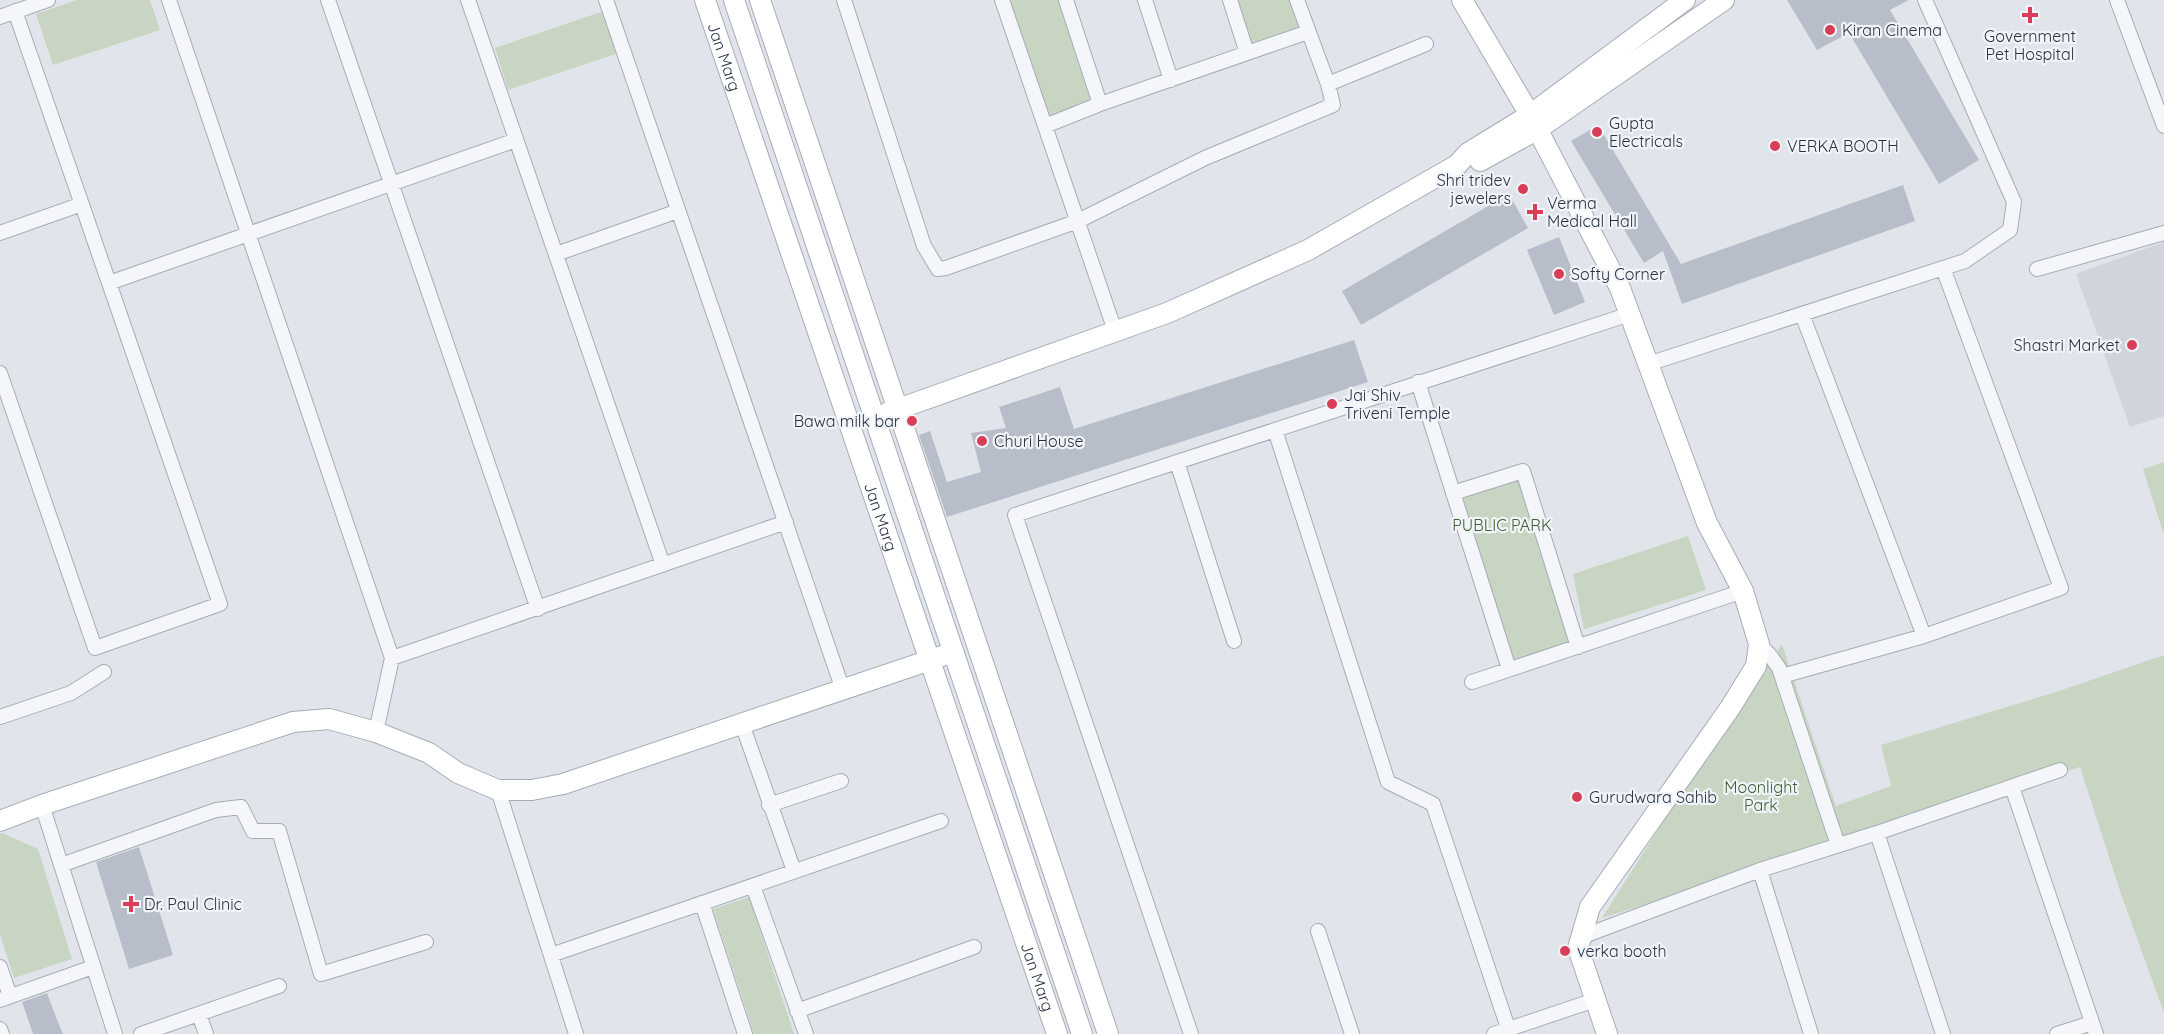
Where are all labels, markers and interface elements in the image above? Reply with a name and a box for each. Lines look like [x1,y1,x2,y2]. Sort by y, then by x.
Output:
marker: Government Pet Hospital [2021,6,2039,24]
street label: Jan Marg [703,20,745,94]
place label: Kiran Cinema [1842,20,1942,40]
marker: Kiran Cinema [1823,23,1837,37]
place label: Government Pet Hospital [1984,26,2076,64]
place label: Gupta Electricals [1609,113,1683,151]
marker: Gupta Electricals [1590,125,1604,139]
place label: VERKA BOOTH [1787,136,1899,156]
marker: VERKA BOOTH [1768,139,1782,153]
place label: Shri tridev jewelers [1437,170,1511,208]
marker: Shri tridev jewelers [1516,182,1530,196]
place label: Verma Medical Hall [1547,193,1637,231]
marker: Verma Medical Hall [1528,205,1542,219]
place label: Softy Corner [1571,264,1665,284]
marker: Softy Corner [1552,267,1566,281]
place label: Shastri Market [2014,335,2120,355]
marker: Shastri Market [2125,338,2139,352]
place label: Jai Shiv Triveni Temple [1344,385,1450,423]
marker: Jai Shiv Triveni Temple [1325,397,1339,411]
place label: Bawa milk bar [794,411,900,431]
marker: Bawa milk bar [905,414,919,428]
place label: Churi House [994,431,1083,451]
marker: Churi House [975,434,989,448]
street label: Jan Marg [860,480,902,554]
park label: PUBLIC PARK [1452,515,1552,535]
park label: Moonlight Park [1724,777,1798,815]
place label: Gurudwara Sahib [1589,787,1717,807]
marker: Gurudwara Sahib [1570,790,1584,804]
place label: Dr. Paul Clinic [144,894,242,914]
marker: Dr. Paul Clinic [122,895,140,913]
street label: Jan Marg [1017,940,1059,1014]
place label: verka booth [1577,941,1667,961]
marker: verka booth [1558,944,1572,958]

